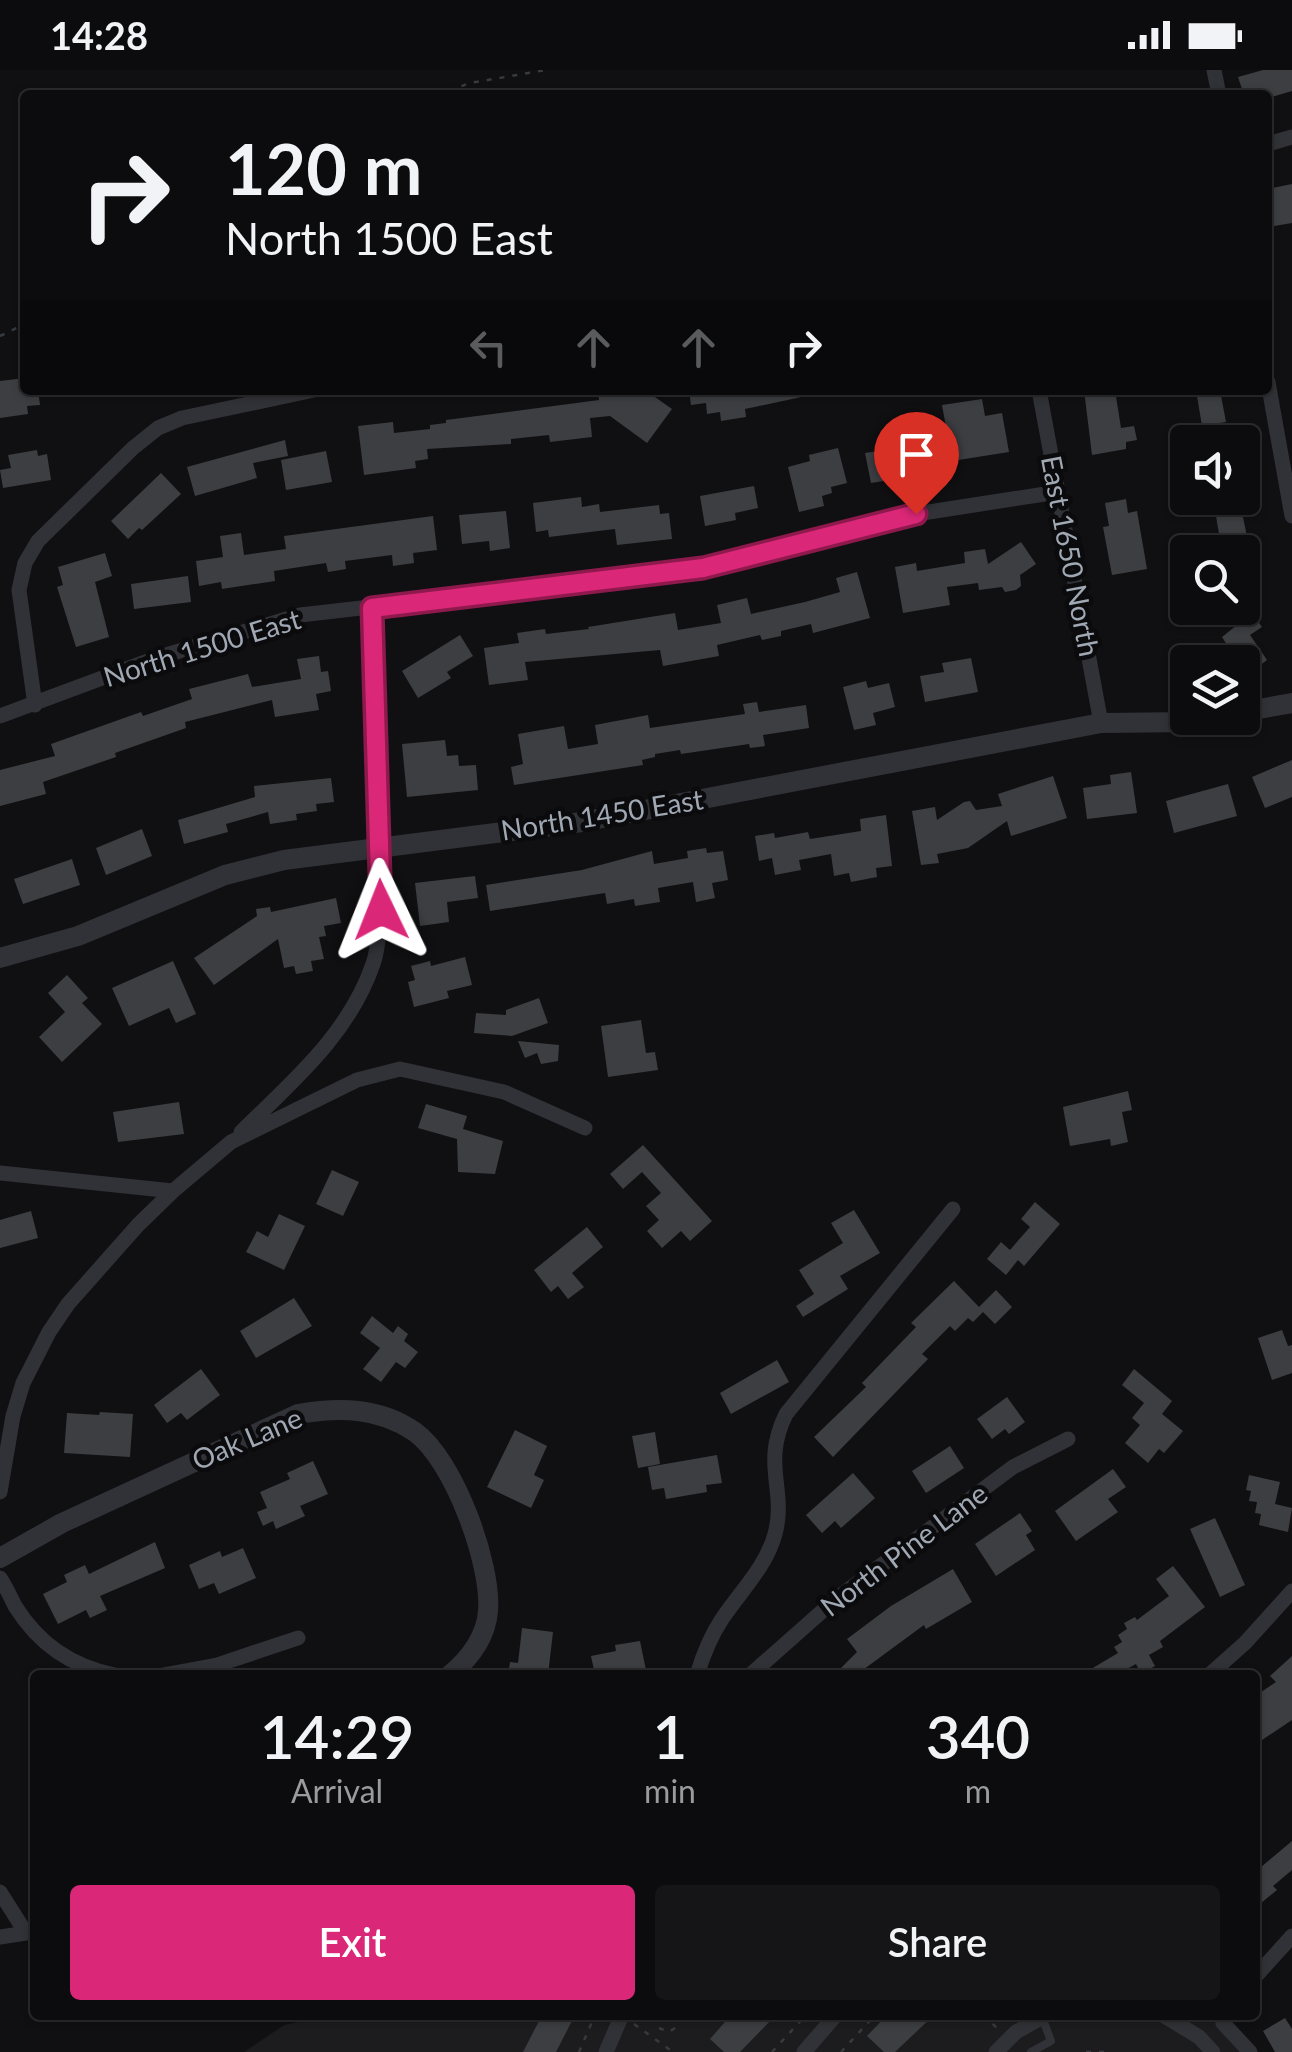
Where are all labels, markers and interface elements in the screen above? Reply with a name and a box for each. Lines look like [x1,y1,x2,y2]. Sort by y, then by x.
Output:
text: 14:28 [50,12,148,58]
text: 120 m [225,126,422,210]
icon: right [60,130,190,260]
text: North 1500 East [225,211,553,265]
icon: left [461,320,516,375]
icon: ahead [566,320,621,375]
icon: ahead [671,320,726,375]
icon: right [776,320,831,375]
pin [874,412,959,515]
map controls [1170,425,1260,735]
button: sound [1170,425,1260,515]
icon: arrive [889,427,944,482]
street label: East 1650 North [1035,452,1107,659]
button: search [1170,535,1260,625]
street label: North 1500 East [99,601,304,693]
button: layers [1170,645,1260,735]
street label: North 1450 East [498,781,705,847]
position arrow [329,858,433,962]
street label: Oak Lane [187,1400,307,1476]
street label: North Pine Lane [813,1476,993,1623]
text: 14:29 [260,1700,414,1772]
text: 1 [653,1700,687,1772]
text: 340 [926,1700,1030,1772]
text: Arrival [291,1771,383,1810]
text: min [644,1771,696,1810]
text: m [965,1771,991,1810]
button: Exit [70,1885,635,2000]
button: Share [655,1885,1220,2000]

